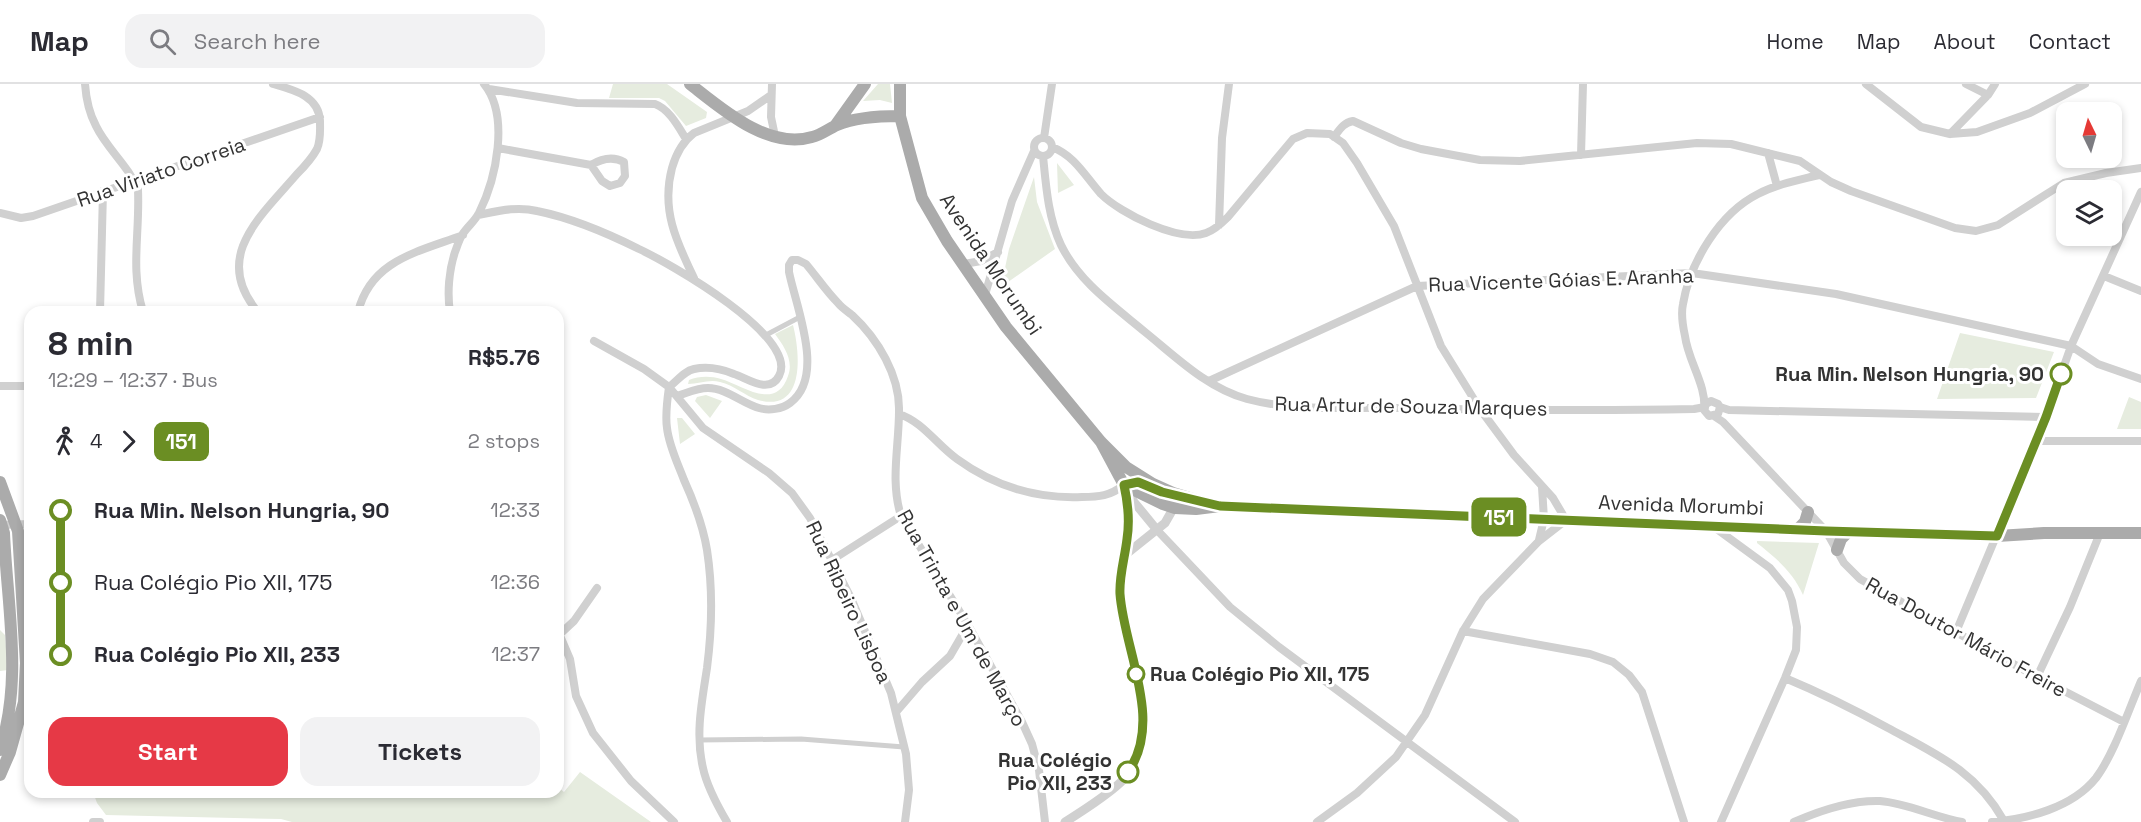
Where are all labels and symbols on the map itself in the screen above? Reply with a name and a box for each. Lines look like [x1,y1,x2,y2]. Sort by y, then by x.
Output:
north arrow [2056,102,2122,168]
street label: Rua Viriato Correia [73,131,249,213]
street label: Avenida Morumbi [934,188,1048,340]
street label: Rua Vicente Góias E. Aranha [1428,262,1694,298]
place label: Rua Min. Nelson Hungria, 90 [1775,361,2044,387]
marker: Rua Min. Nelson Hungria, 90 [2050,363,2072,385]
street label: Rua Artur de Souza Marques [1274,391,1548,421]
street label: Avenida Morumbi [1598,489,1764,521]
line badge: 151 [1464,498,1534,536]
street label: Rua Trinta e Um de Março [891,505,1033,731]
street label: Rua Ribeiro Lisboa [800,517,898,687]
street label: Rua Doutor Mário Freire [1861,571,2071,703]
place label: Rua Colégio Pio XII, 175 [1150,661,1370,687]
marker: Rua Colégio Pio XII, 175 [1127,665,1145,683]
place label: Rua Colégio Pio XII, 233 [998,747,1112,796]
marker: Rua Colégio Pio XII, 233 [1117,761,1139,783]

